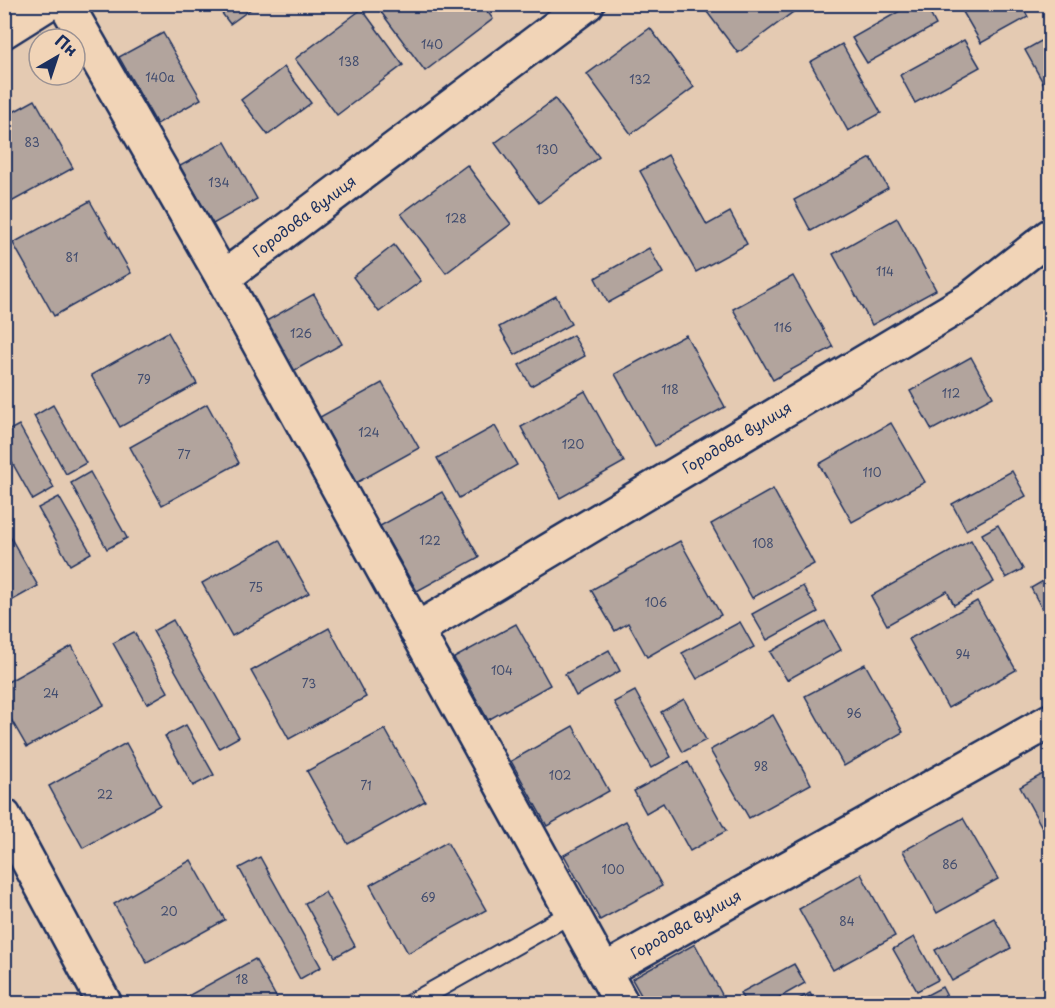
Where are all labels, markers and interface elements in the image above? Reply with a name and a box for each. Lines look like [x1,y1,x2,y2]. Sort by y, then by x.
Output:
north arrow [27,27,87,87]
text: Пн [51,28,84,61]
house number: 140 [421,35,443,53]
house number: 138 [339,52,359,70]
house number: 140а [145,68,175,86]
house number: 132 [629,70,651,88]
house number: 83 [24,133,40,151]
house number: 130 [536,140,558,158]
street label: Городова вулиця [247,169,360,262]
house number: 134 [208,173,230,191]
house number: 128 [445,209,467,227]
house number: 81 [66,248,78,266]
house number: 114 [876,262,894,280]
house number: 116 [774,318,792,336]
house number: 126 [290,324,312,342]
house number: 79 [137,370,151,388]
house number: 118 [661,380,679,398]
house number: 112 [942,384,960,402]
street label: Городова вулиця [677,395,796,479]
house number: 124 [358,423,380,441]
house number: 120 [562,435,584,453]
house number: 77 [177,445,191,463]
house number: 110 [863,463,882,481]
house number: 122 [419,531,441,549]
house number: 108 [752,534,774,552]
house number: 75 [249,578,263,596]
house number: 106 [645,593,667,611]
house number: 94 [956,645,971,663]
house number: 104 [491,661,513,679]
house number: 73 [302,674,316,692]
house number: 24 [43,684,59,702]
house number: 96 [846,704,862,722]
house number: 98 [754,757,768,775]
house number: 102 [549,766,571,784]
house number: 71 [360,776,372,794]
house number: 22 [97,785,113,803]
house number: 86 [942,855,958,873]
house number: 100 [602,860,625,878]
street label: Городова вулиця [625,883,745,964]
house number: 69 [420,888,436,906]
house number: 20 [160,902,178,920]
house number: 84 [839,912,855,930]
house number: 18 [236,970,248,988]

